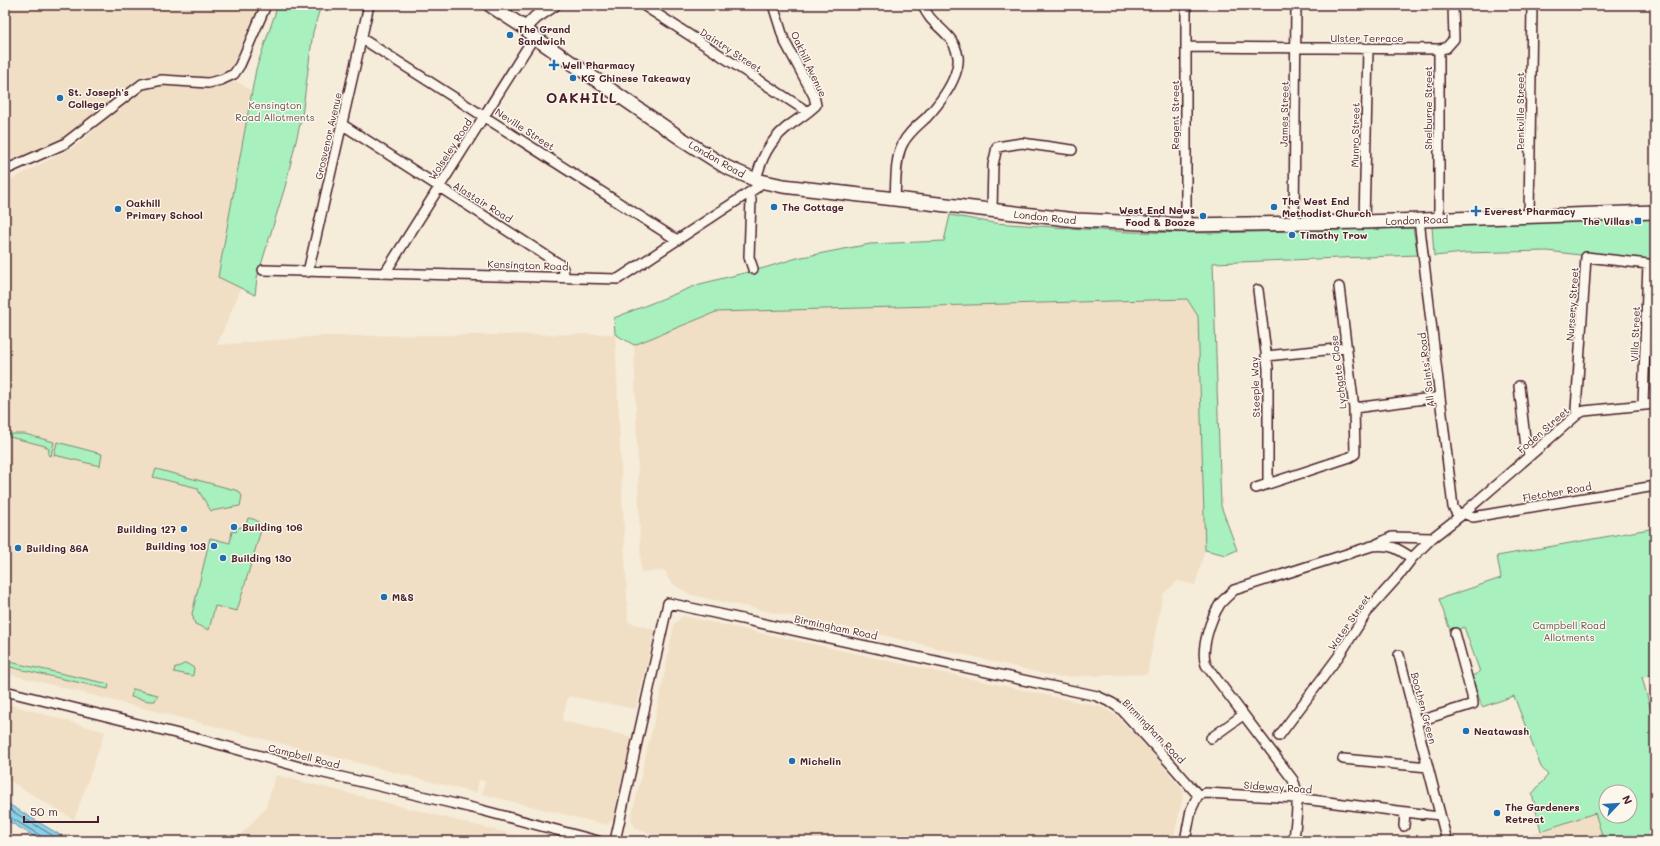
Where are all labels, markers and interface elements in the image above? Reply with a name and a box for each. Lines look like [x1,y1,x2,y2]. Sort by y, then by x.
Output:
place label: The Grand Sandwich [518,22,571,48]
street label: Daintry Street [697,25,765,75]
street label: Oakhill Avenue [788,29,830,99]
marker: The Grand Sandwich [505,30,515,40]
street label: Ulster Terrace [1331,31,1403,45]
place label: Well Pharmacy [562,58,636,72]
marker: Well Pharmacy [549,60,559,70]
street label: Shelburne Street [1421,66,1435,150]
place label: KG Chinese Takeaway [581,71,691,85]
street label: Penkville Street [1513,72,1527,150]
marker: KG Chinese Takeaway [568,73,578,83]
street label: Regent Street [1168,80,1182,150]
street label: James Street [1276,81,1292,147]
place label: St. Joseph's College [68,85,129,111]
district label: OAKHILL [546,88,618,107]
street label: Grosvenor Avenue [311,91,345,181]
marker: St. Joseph's College [55,93,65,103]
park label: Kensington Road Allotments [235,98,315,124]
street label: Munro Street [1347,102,1363,168]
street label: Neville Street [493,105,557,153]
street label: Wolseley Road [425,116,475,182]
street label: London Road [686,137,748,181]
street label: Alastair Road [451,178,515,226]
place label: The West End Methodist Church [1282,194,1371,220]
place label: Oakhill Primary School [126,196,203,222]
place label: The Cottage [782,200,844,214]
marker: The Cottage [769,202,779,212]
marker: The West End Methodist Church [1269,202,1279,212]
place label: West End News Food & Booze [1119,203,1195,229]
marker: Oakhill Primary School [113,204,123,214]
place label: Everest Pharmacy [1484,204,1576,218]
marker: Everest Pharmacy [1471,206,1481,216]
street label: London Road [1013,207,1077,227]
marker: West End News Food & Booze [1198,211,1208,221]
street label: London Road [1385,212,1449,228]
place label: The Villas [1582,214,1630,228]
marker: The Villas [1633,216,1643,226]
place label: Timothy Trow [1300,228,1368,242]
marker: Timothy Trow [1287,230,1297,240]
street label: Kensington Road [487,257,569,273]
street label: Nursery Street [1562,267,1582,341]
street label: Villa Street [1627,306,1643,362]
street label: All Saints' Road [1414,332,1438,408]
street label: Lychgate Close [1327,334,1349,410]
street label: Steeple Way [1247,356,1263,418]
street label: Foden Street [1514,404,1572,456]
street label: Fletcher Road [1522,479,1592,505]
place label: Building 106 [242,520,302,534]
place label: Building 127 [117,522,176,536]
marker: Building 106 [229,522,239,532]
marker: Building 127 [179,524,189,534]
place label: Building 103 [146,539,206,553]
place label: Building 86A [26,541,89,555]
marker: Building 103 [209,541,219,551]
marker: Building 86A [13,543,23,553]
place label: Building 130 [231,551,292,565]
marker: Building 130 [218,553,228,563]
place label: M&S [392,590,414,604]
street label: Water Street [1324,591,1374,653]
marker: M&S [379,592,389,602]
street label: Birmingham Road [793,611,879,643]
park label: Campbell Road Allotments [1532,618,1606,644]
street label: Boothen Green [1408,671,1440,745]
street label: Birmingham Road [1120,696,1188,766]
place label: Neatawash [1474,724,1529,738]
marker: Neatawash [1461,726,1471,736]
street label: Campbell Road [267,740,341,772]
place label: Michelin [800,754,841,768]
marker: Michelin [787,756,797,766]
street label: Sideway Road [1243,778,1313,796]
north arrow [1598,784,1638,824]
text: N [1619,793,1636,807]
scale bar [24,798,98,824]
place label: The Gardeners Retreat [1505,800,1580,826]
text: 50 m [30,803,58,819]
marker: The Gardeners Retreat [1492,808,1502,818]

